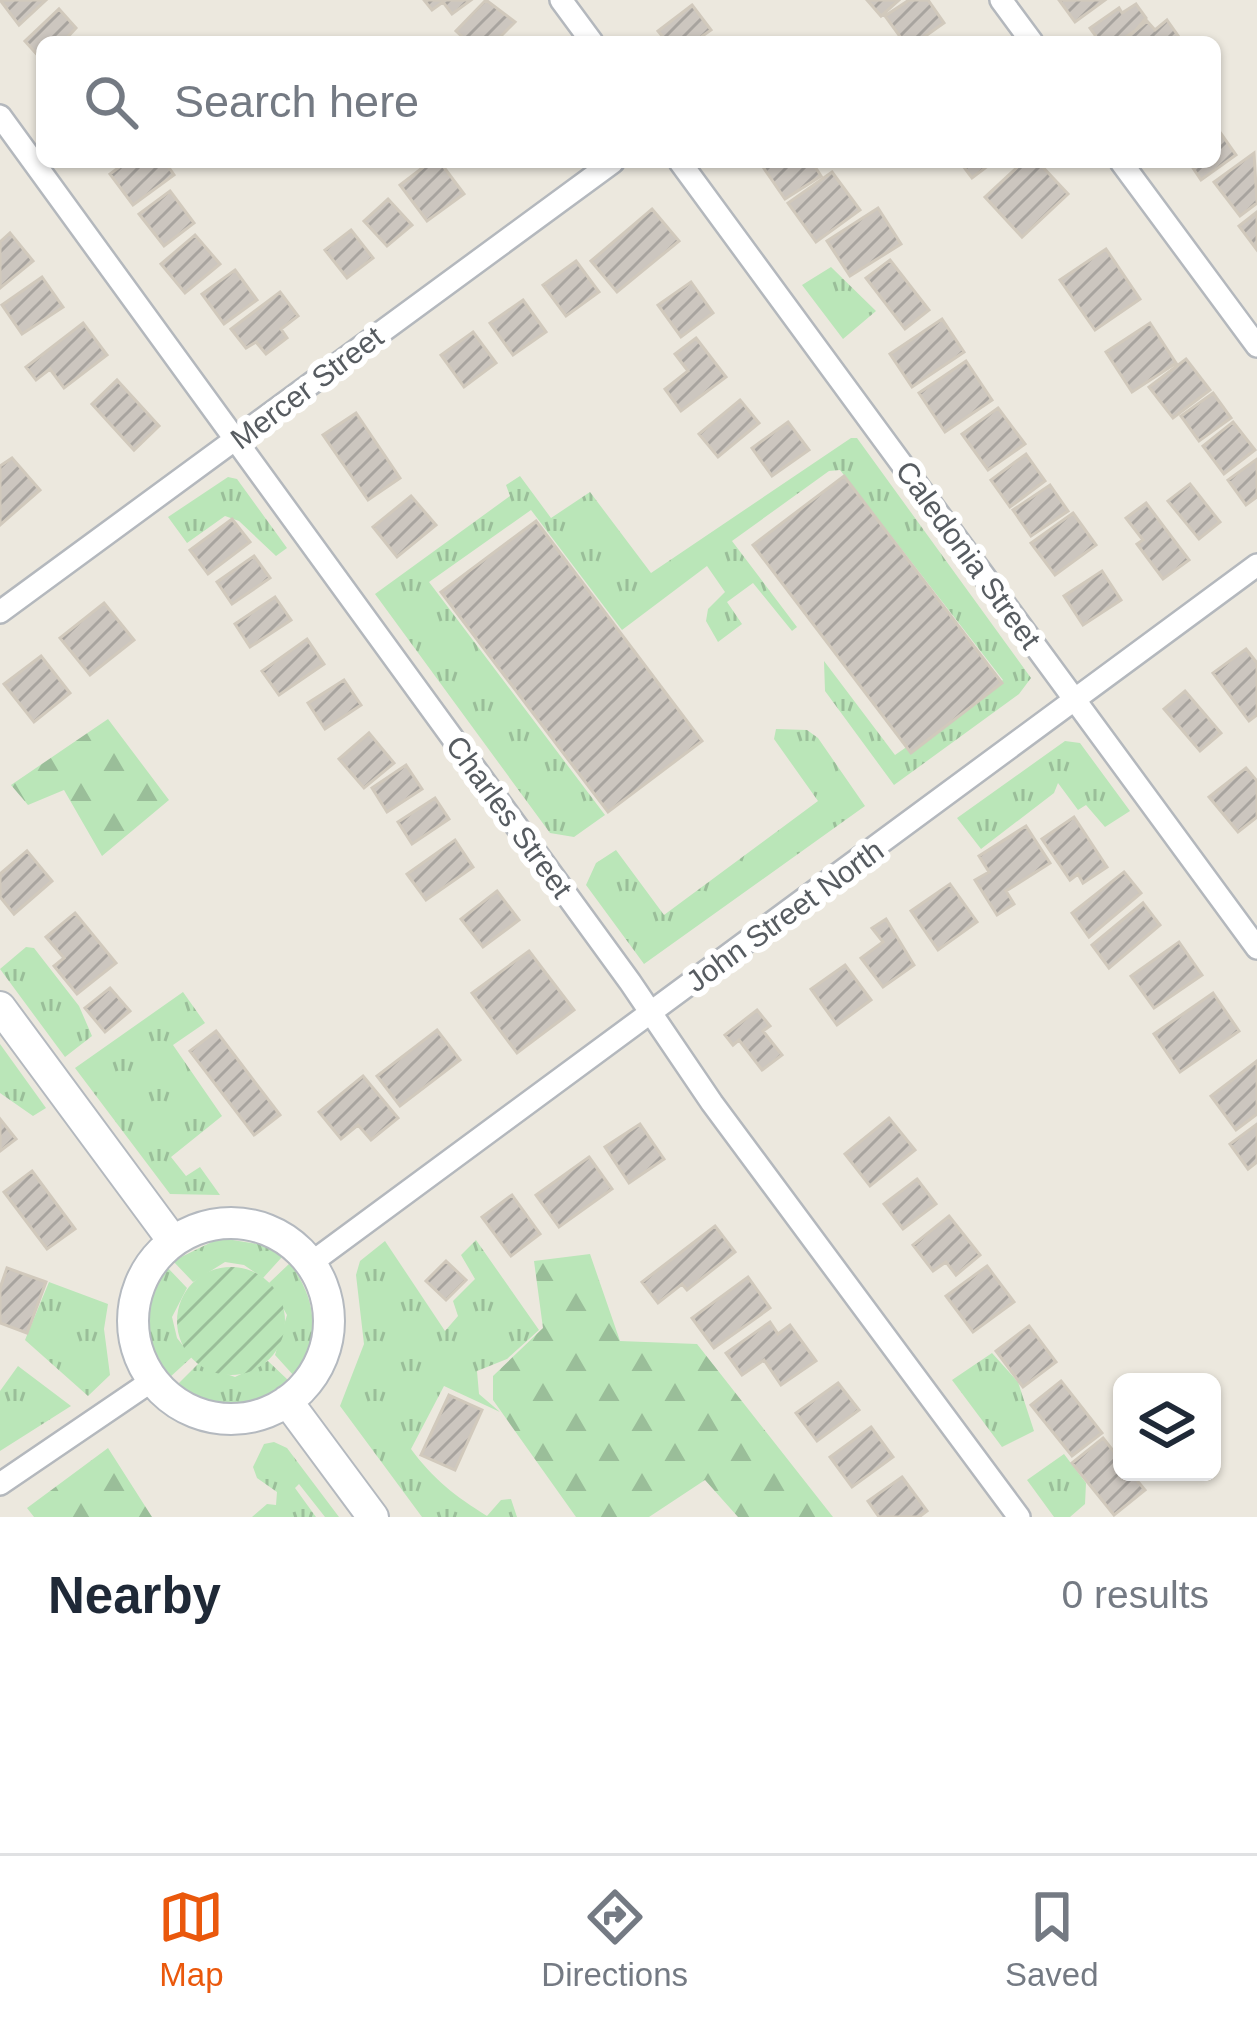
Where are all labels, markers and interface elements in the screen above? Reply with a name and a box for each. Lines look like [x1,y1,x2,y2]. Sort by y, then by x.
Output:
search box [36,36,1221,168]
icon: search [78,69,144,135]
text: Search here [174,76,419,127]
street label: Mercer Street [224,319,390,455]
street label: Caledonia Street [889,455,1048,655]
street label: Charles Street [440,729,579,905]
street label: John Street North [680,833,890,998]
map controls [1113,1373,1221,1481]
button: layers [1113,1373,1221,1481]
text: Nearby [48,1567,221,1624]
text: 0 results [1062,1573,1209,1616]
tab: Map [158,1884,224,1994]
tab: Directions [541,1884,688,1994]
tab: Saved [1005,1884,1099,1994]

